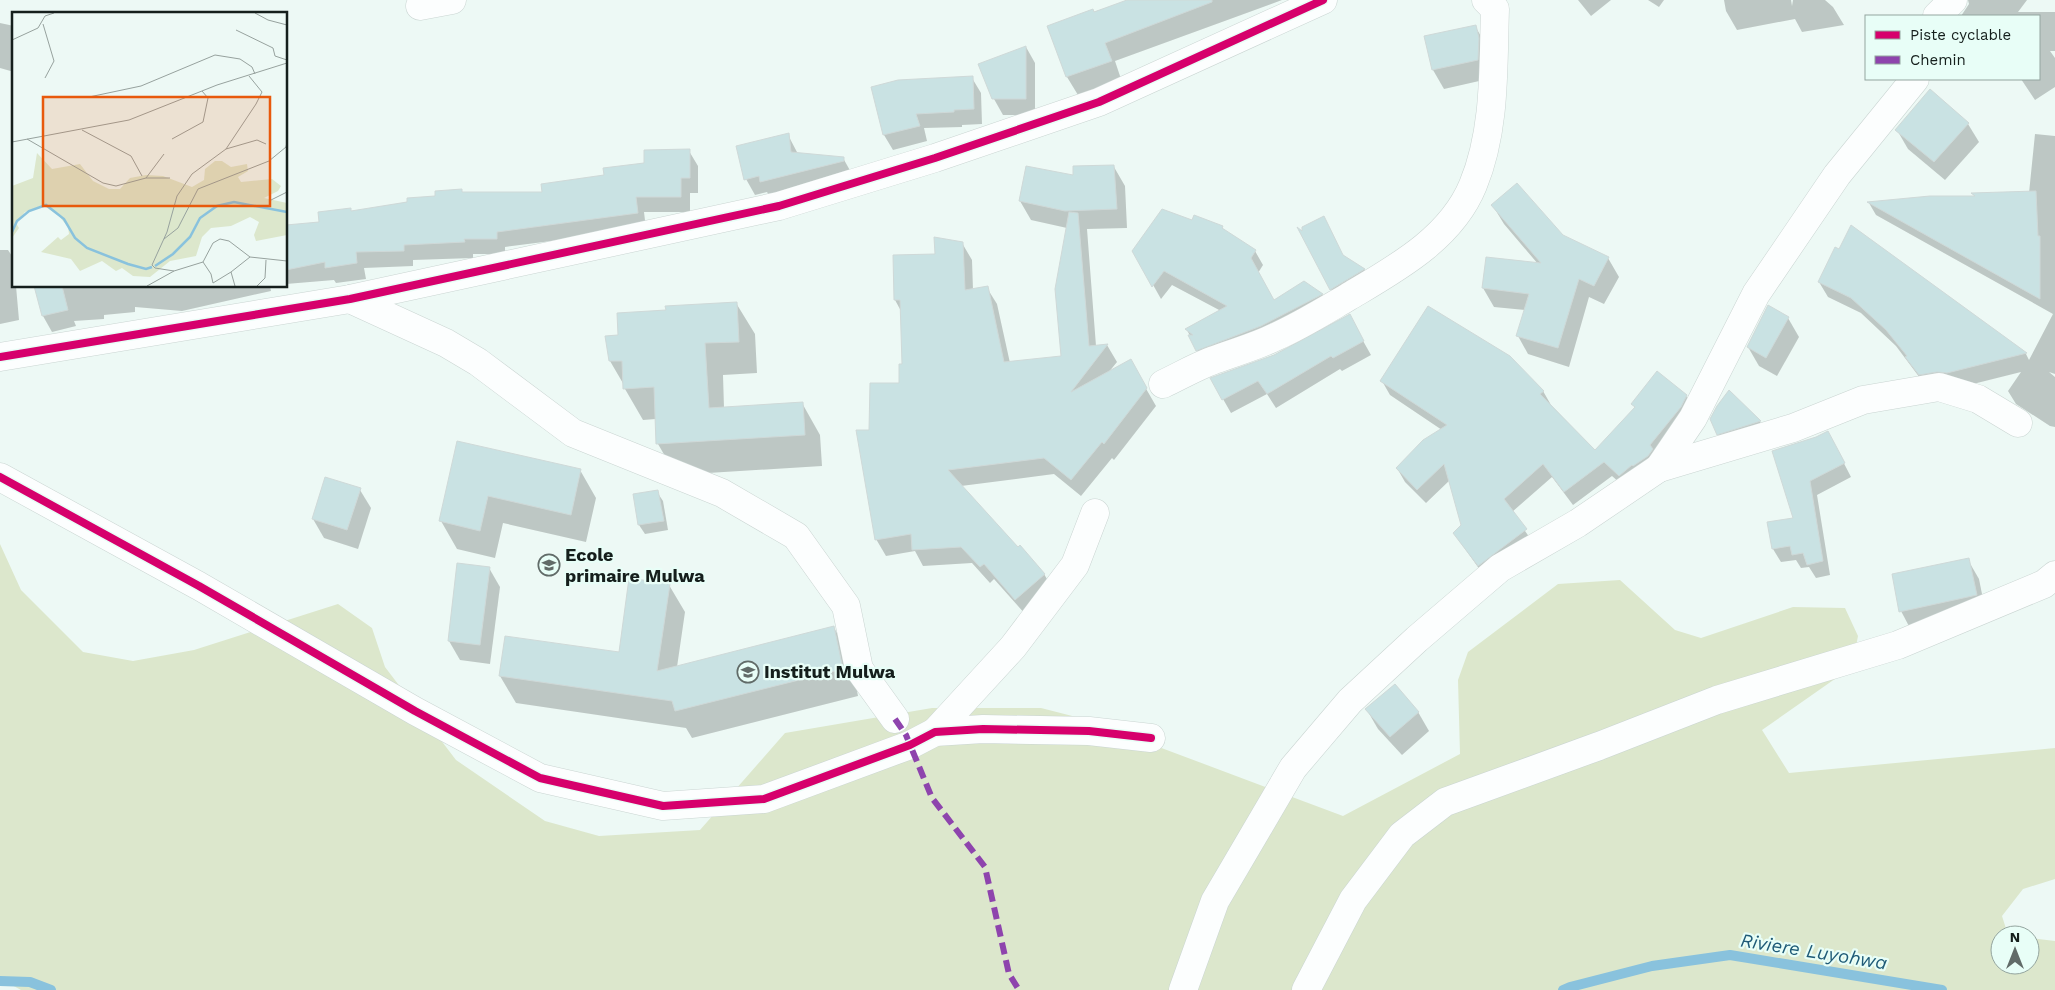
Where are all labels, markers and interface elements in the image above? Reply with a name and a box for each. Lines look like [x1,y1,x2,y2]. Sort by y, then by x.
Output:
inset map [12,12,288,288]
legend [1865,15,2040,80]
text: Piste cyclable [1910,26,2011,44]
text: Chemin [1910,51,1966,69]
place label: Ecole primaire Mulwa [565,544,705,586]
school or university icon: Ecole primaire Mulwa [537,553,561,577]
school or university icon: Institut Mulwa [736,660,760,684]
place label: Institut Mulwa [764,661,896,682]
north arrow [1990,925,2040,975]
water label: Riviere Luyohwa [1739,929,1889,974]
text: N [2010,929,2020,945]

